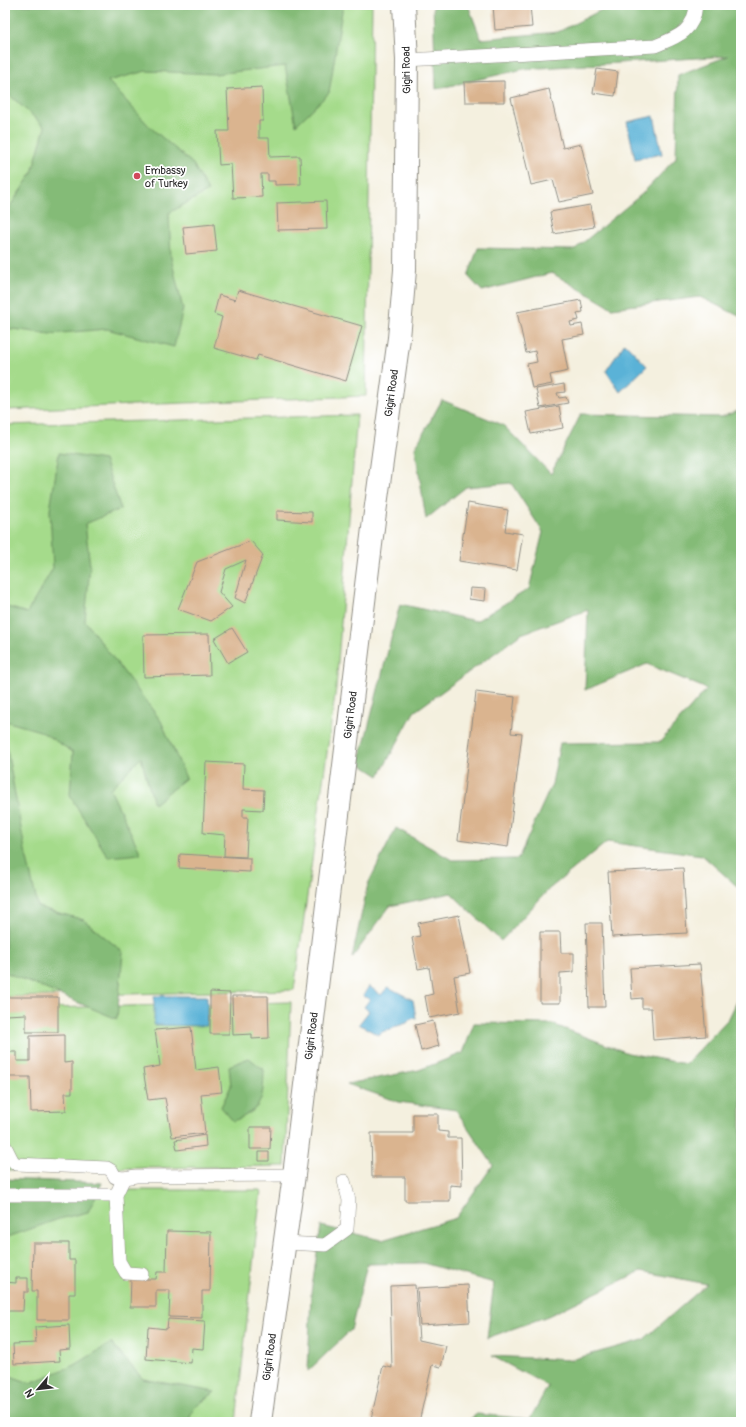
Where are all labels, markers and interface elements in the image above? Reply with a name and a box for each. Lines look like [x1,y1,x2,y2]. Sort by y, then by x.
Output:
street label: Gigiri Road [400,46,413,94]
place label: Embassy of Turkey [145,164,188,190]
marker: Embassy of Turkey [132,171,142,181]
street label: Gigiri Road [382,368,401,418]
street label: Gigiri Road [341,691,360,740]
street label: Gigiri Road [302,1012,321,1061]
street label: Gigiri Road [260,1332,279,1382]
north arrow [18,1369,58,1409]
text: N [22,1387,37,1400]

